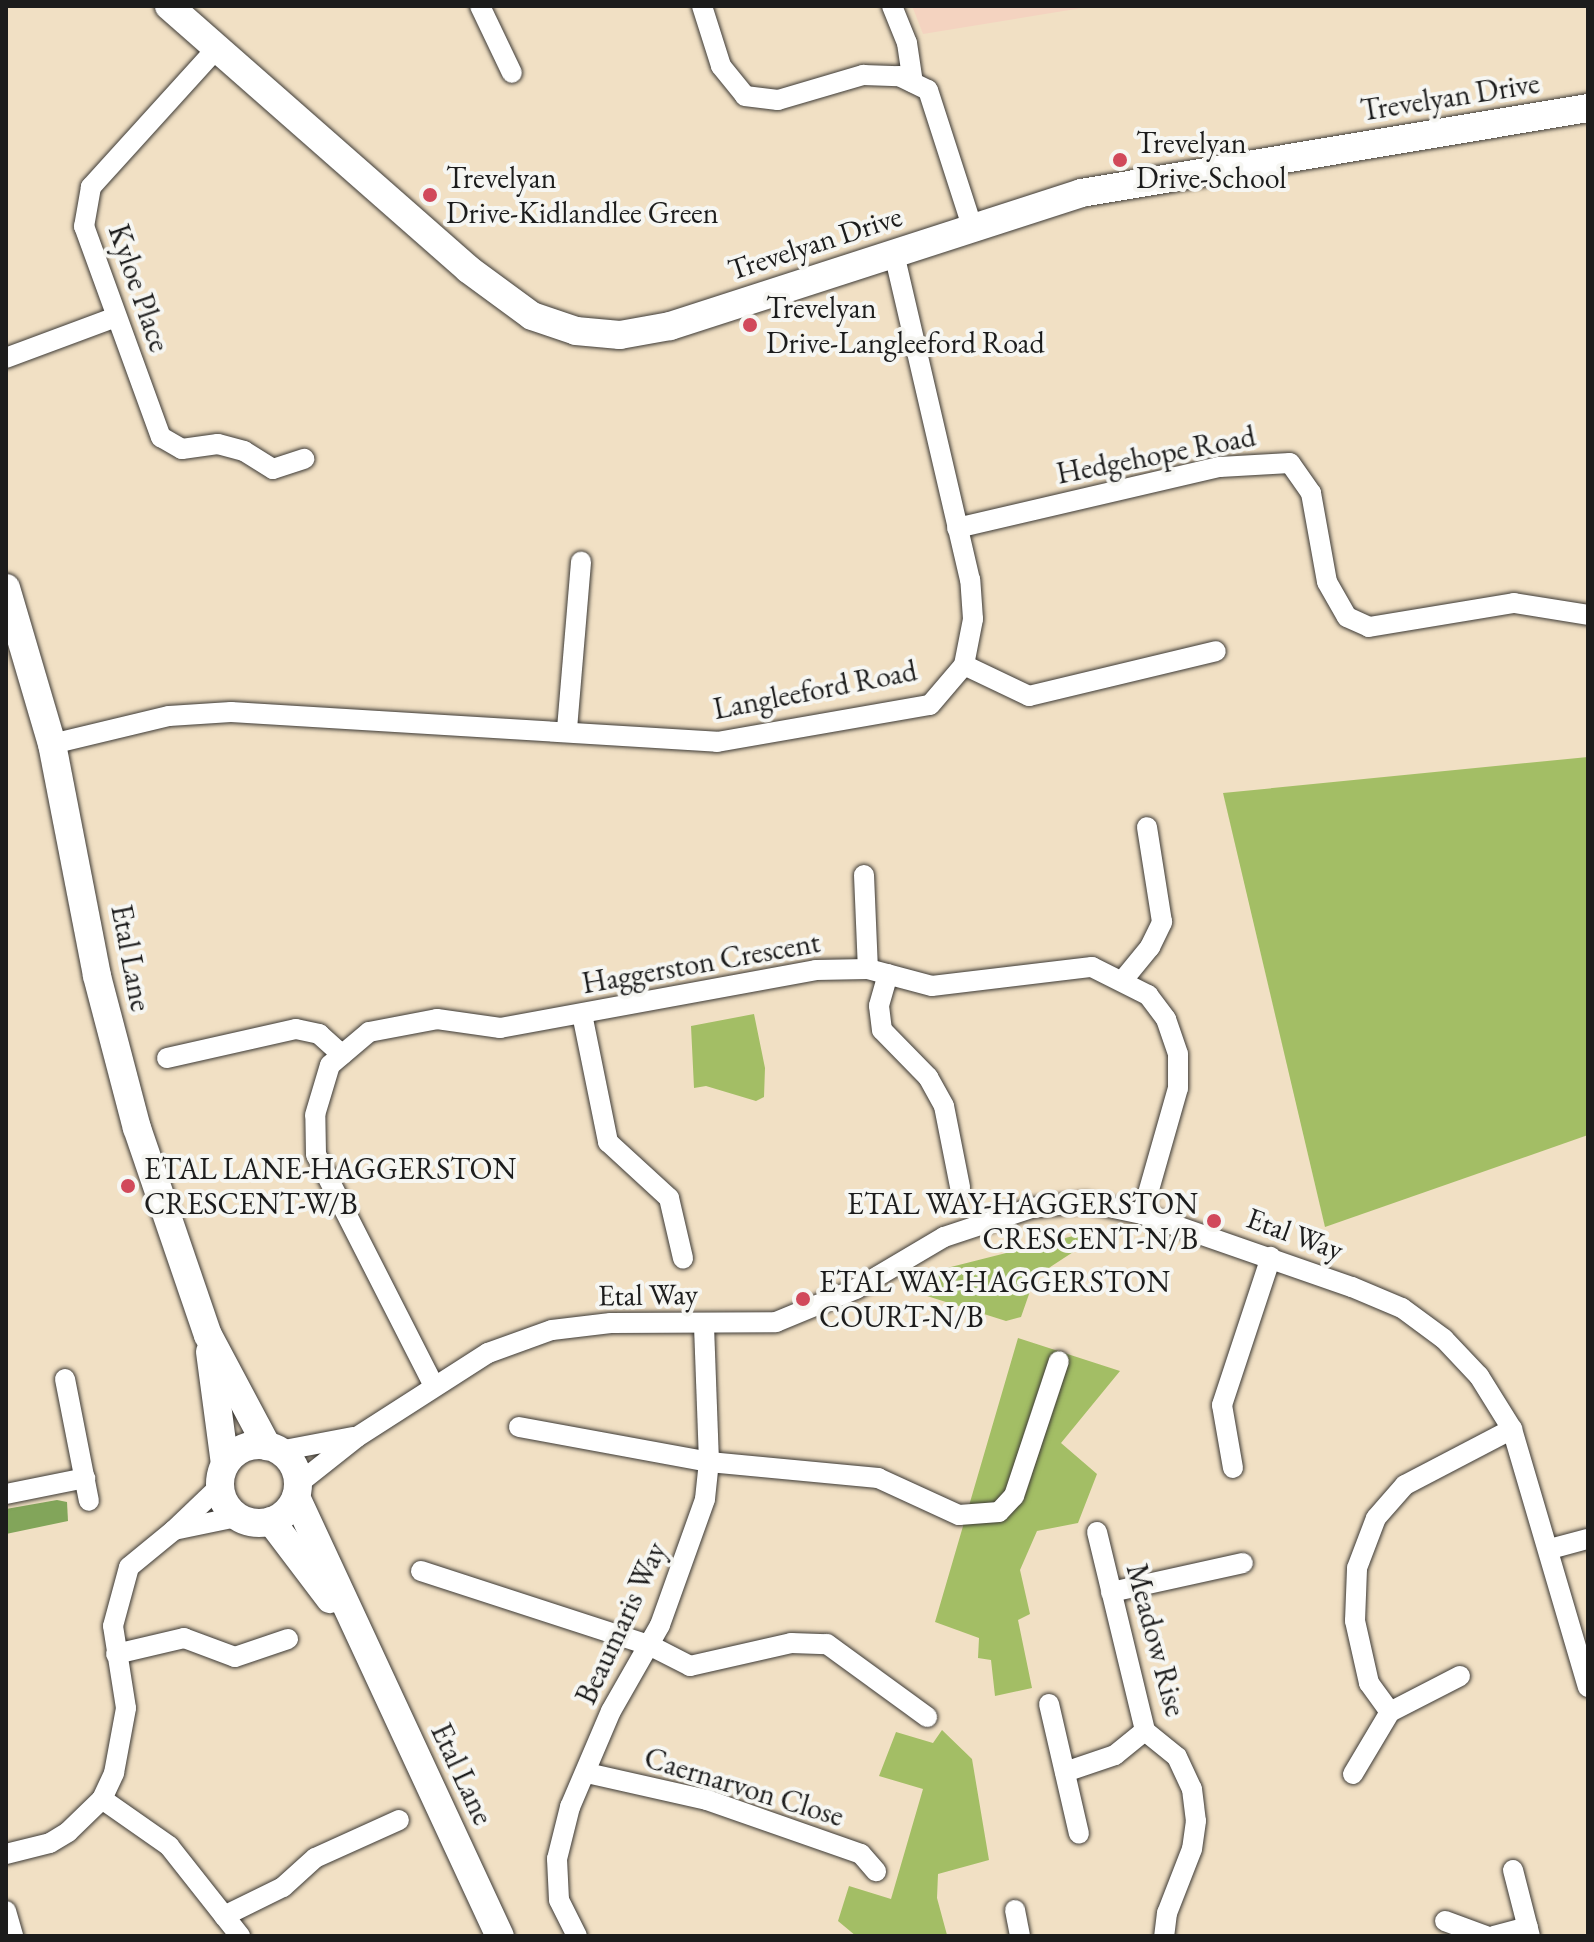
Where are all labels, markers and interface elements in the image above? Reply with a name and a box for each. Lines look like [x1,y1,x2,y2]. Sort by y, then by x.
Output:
street label: Trevelyan Drive [1358,65,1542,129]
place label: Trevelyan Drive-School [1136,125,1286,196]
marker: Trevelyan Drive-School [1111,151,1129,169]
place label: Trevelyan Drive-Kidlandlee Green [446,160,719,230]
marker: Trevelyan Drive-Kidlandlee Green [421,186,439,204]
street label: Trevelyan Drive [724,198,906,288]
street label: Kyloe Place [100,220,178,356]
place label: Trevelyan Drive-Langleeford Road [766,290,1045,360]
marker: Trevelyan Drive-Langleeford Road [741,316,759,334]
street label: Hedgehope Road [1053,418,1259,492]
street label: Langleeford Road [710,653,920,727]
street label: Etal Lane [103,902,159,1014]
street label: Haggerston Crescent [579,924,823,1002]
place label: ETAL LANE-HAGGERSTON CRESCENT-W/B [144,1151,516,1222]
marker: ETAL LANE-HAGGERSTON CRESCENT-W/B [119,1177,137,1195]
place label: ETAL WAY-HAGGERSTON CRESCENT-N/B [847,1186,1198,1256]
street label: Etal Way [1242,1200,1348,1268]
marker: ETAL WAY-HAGGERSTON CRESCENT-N/B [1205,1212,1223,1230]
place label: ETAL WAY-HAGGERSTON COURT-N/B [819,1264,1170,1334]
street label: Etal Way [598,1276,698,1314]
marker: ETAL WAY-HAGGERSTON COURT-N/B [794,1290,812,1308]
street label: Beaumaris Way [568,1536,674,1710]
street label: Meadow Rise [1118,1560,1194,1720]
street label: Etal Lane [423,1717,501,1831]
street label: Caernarvon Close [640,1740,848,1834]

